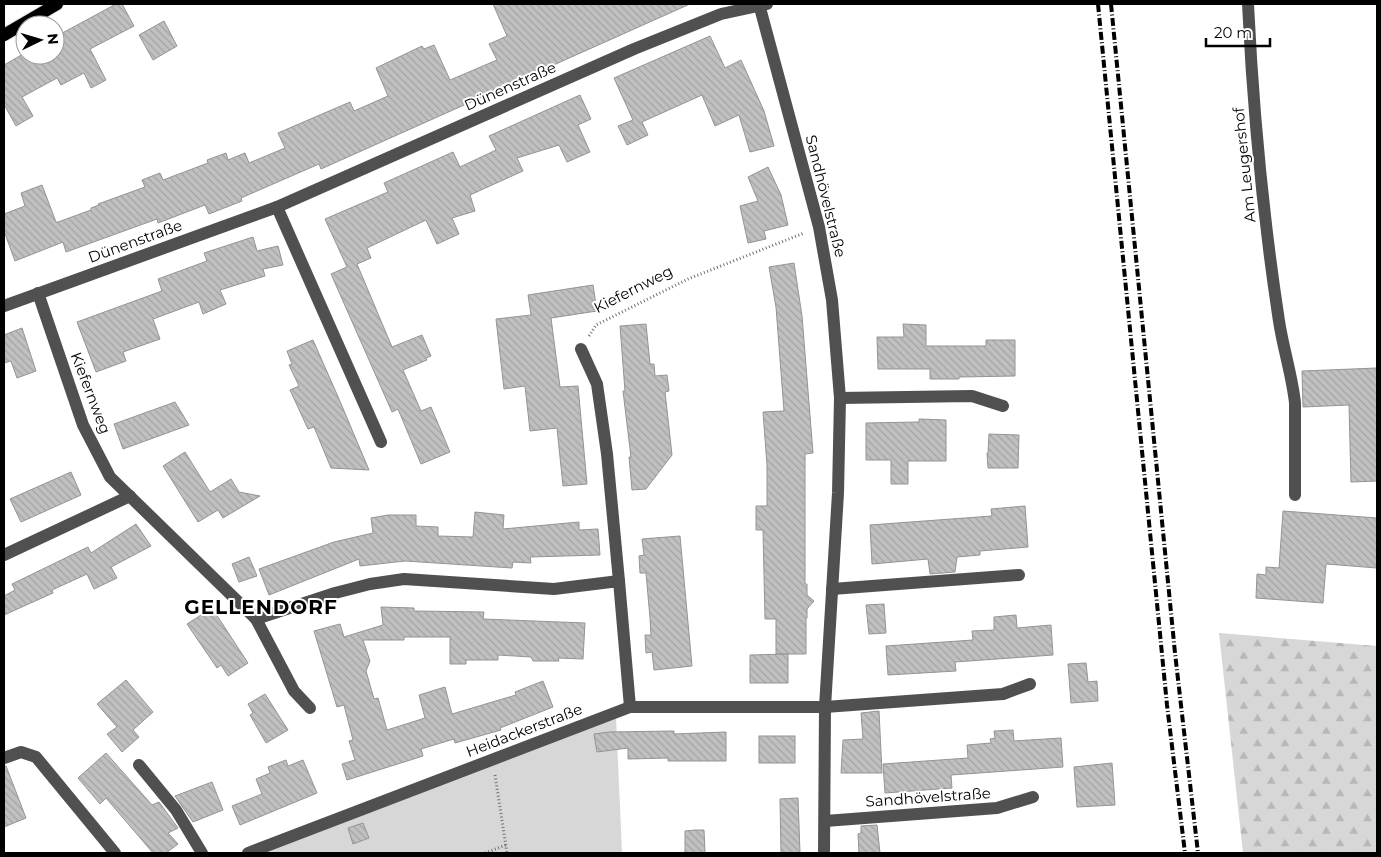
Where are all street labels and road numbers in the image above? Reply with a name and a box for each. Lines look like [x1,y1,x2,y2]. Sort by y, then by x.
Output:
street label: Dünenstraße [461,57,559,115]
street label: Am Leugershof [1228,106,1259,224]
street label: Sandhövelstraße [802,133,850,259]
street label: Dünenstraße [85,215,185,267]
street label: Kiefernweg [590,261,676,317]
street label: Kiefernweg [67,349,115,437]
street label: Heidackerstraße [463,699,585,761]
street label: Sandhövelstraße [865,783,991,811]

